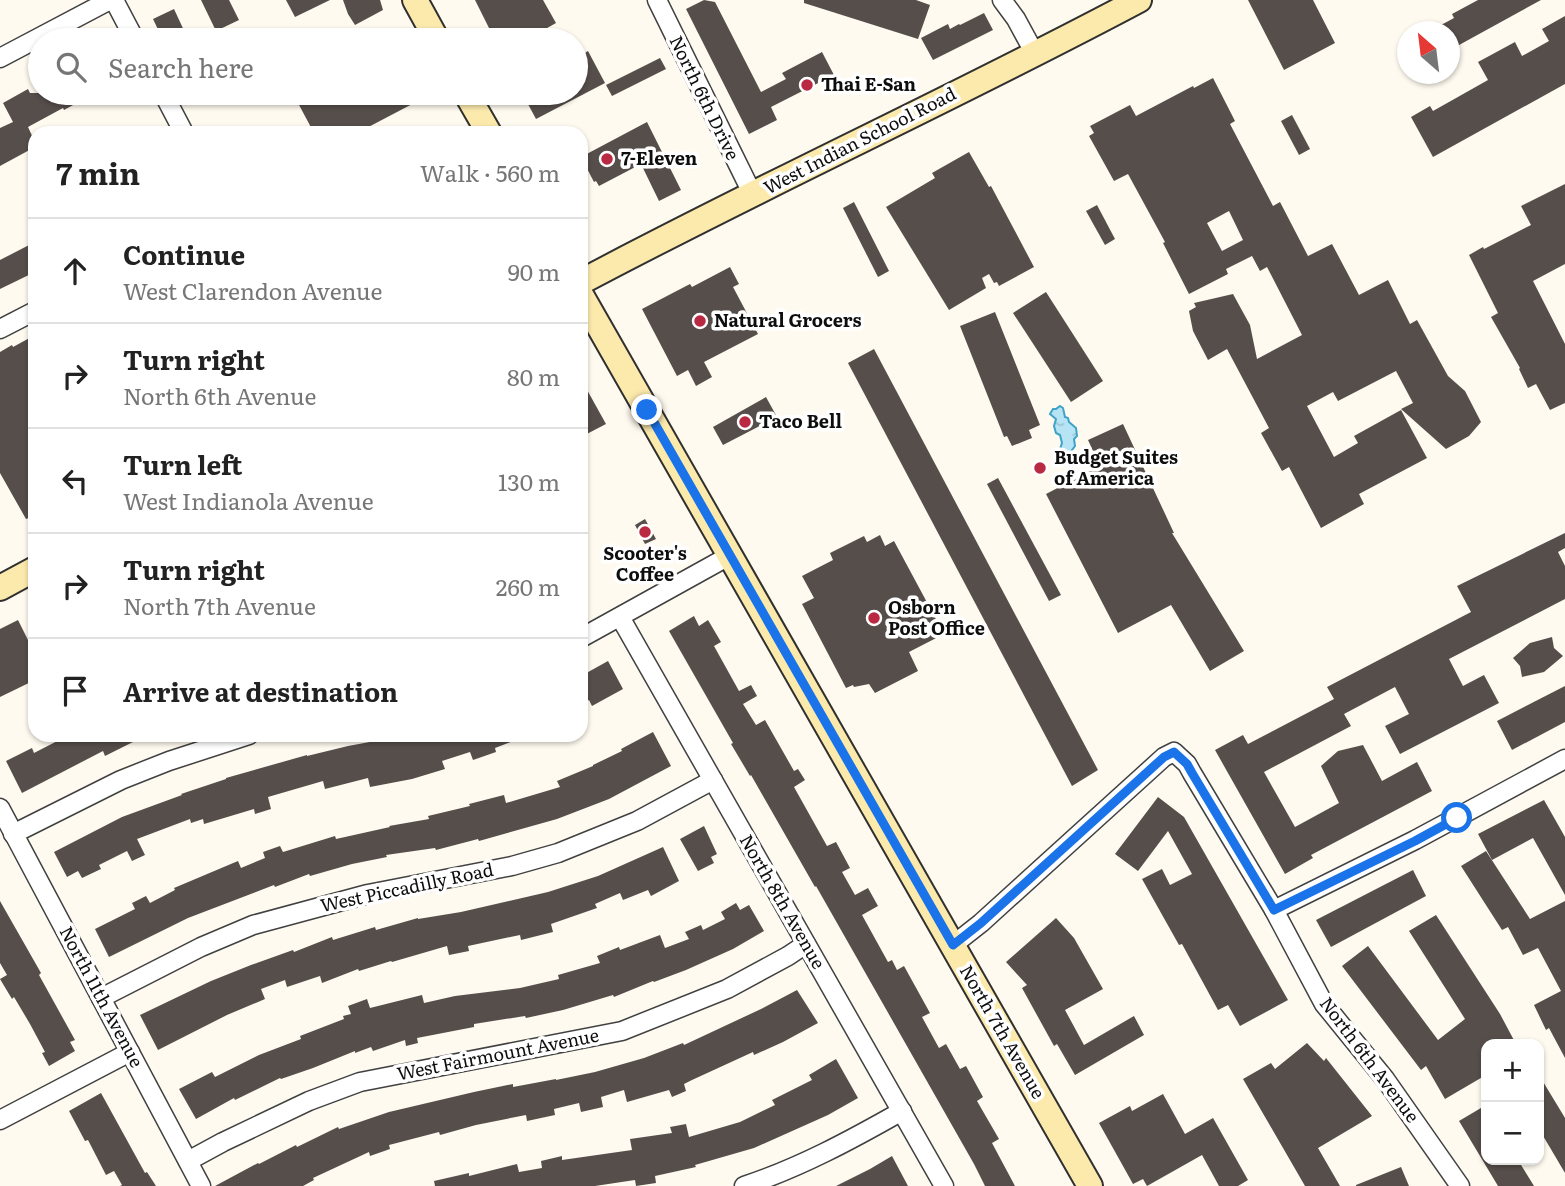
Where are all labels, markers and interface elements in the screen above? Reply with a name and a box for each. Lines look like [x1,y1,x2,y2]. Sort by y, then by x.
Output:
north arrow [1397,21,1460,84]
search box [28,28,588,105]
street label: North 6th Drive [664,31,747,164]
text: Search here [108,47,254,86]
icon: search [52,48,90,86]
place label: Thai E-San [821,70,917,97]
marker: Thai E-San [799,77,815,93]
street label: West Indian School Road [758,79,960,200]
place label: 7-Eleven [621,144,698,171]
text: 7 min [56,150,140,194]
marker: 7-Eleven [599,151,615,167]
text: Walk · 560 m [420,155,560,189]
text: Continue [123,234,245,273]
icon: ahead [56,252,94,290]
text: 90 m [508,254,560,288]
text: West Clarendon Avenue [123,273,383,307]
place label: Natural Grocers [714,306,861,333]
marker: Natural Grocers [692,313,708,329]
text: Turn right [123,339,265,378]
icon: right [56,357,94,395]
text: 80 m [507,359,560,393]
text: North 6th Avenue [123,378,317,412]
route end [631,394,662,425]
place label: Taco Bell [759,407,842,434]
marker: Taco Bell [737,414,753,430]
place label: Budget Suites of America [1054,443,1178,491]
text: Turn left [123,444,242,483]
marker: Budget Suites of America [1032,460,1048,476]
icon: left [56,462,94,500]
text: 130 m [498,464,560,498]
text: West Indianola Avenue [123,483,374,517]
marker: Scooter's Coffee [637,524,653,540]
place label: Scooter's Coffee [603,539,687,587]
text: Turn right [123,549,265,588]
icon: right [56,567,94,605]
text: 260 m [496,569,560,603]
text: North 7th Avenue [123,588,316,622]
place label: Osborn Post Office [888,593,985,641]
marker: Osborn Post Office [866,610,882,626]
text: Arrive at destination [123,671,398,710]
icon: arrive [56,672,94,710]
route start [1441,802,1472,833]
street label: North 8th Avenue [734,829,833,974]
street label: West Piccadilly Road [318,855,496,918]
street label: North 11th Avenue [54,921,151,1072]
street label: North 7th Avenue [954,959,1053,1103]
street label: North 6th Avenue [1314,990,1427,1128]
street label: West Fairmount Avenue [394,1021,601,1086]
map controls [1481,1039,1544,1165]
button: + [1481,1039,1544,1102]
button: − [1481,1102,1544,1165]

